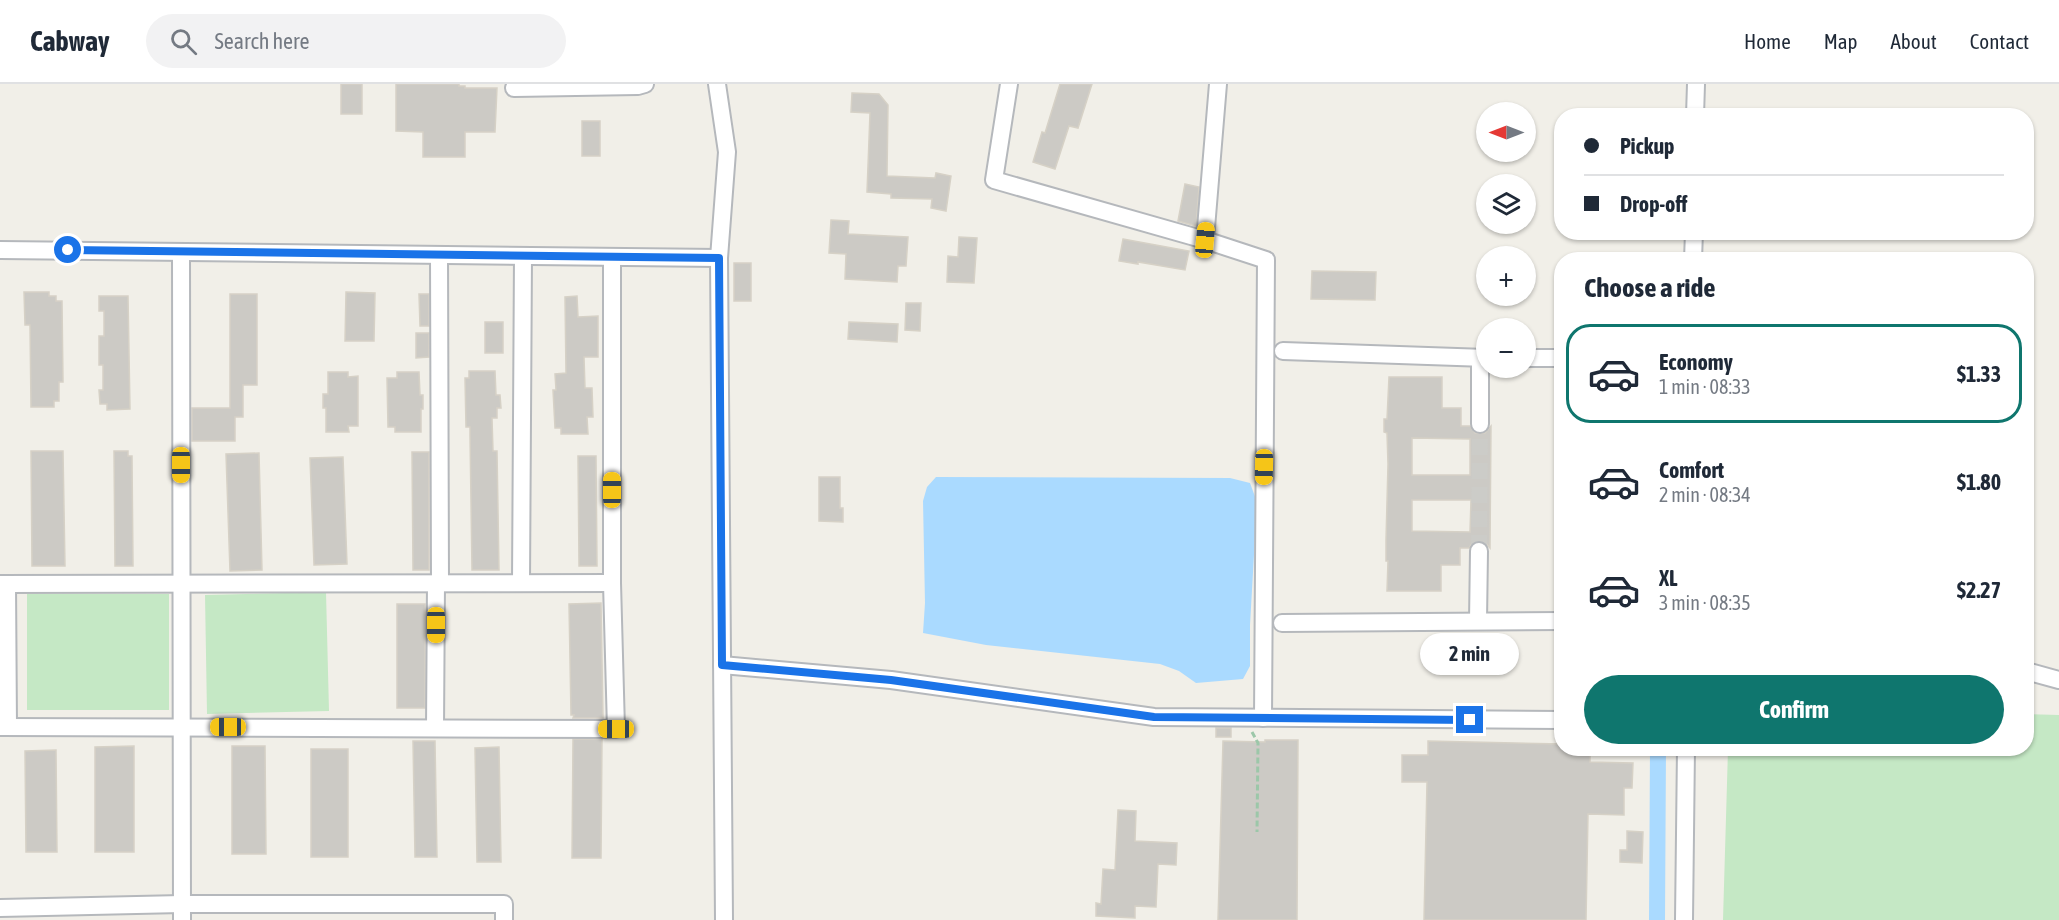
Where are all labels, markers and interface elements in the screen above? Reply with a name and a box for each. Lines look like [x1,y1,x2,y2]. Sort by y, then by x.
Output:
search box [146,14,566,68]
text: Cabway [30,25,110,57]
icon: search [167,25,200,58]
text: Search here [215,28,310,54]
text: Home [1744,29,1791,53]
text: Map [1824,29,1858,53]
text: About [1891,29,1937,53]
text: Contact [1970,29,2029,53]
north arrow [1476,102,1536,162]
map controls [1476,102,1536,378]
text: Pickup [1620,133,1675,159]
button: layers [1476,174,1536,234]
text: Drop-off [1620,191,1687,217]
car [1194,221,1216,259]
route start [54,236,81,263]
button: + [1476,246,1536,306]
text: Choose a ride [1584,272,1716,303]
button: − [1476,318,1536,378]
icon: car [1587,347,1641,401]
text: Economy [1659,349,1733,375]
text: $1.33 [1957,361,2001,387]
text: 1 min · 08:33 [1659,375,1751,398]
car [172,447,190,483]
car [1255,449,1273,485]
icon: car [1587,455,1641,509]
text: Comfort [1659,457,1724,483]
text: $1.80 [1957,469,2001,495]
car [603,472,621,508]
text: 2 min · 08:34 [1659,483,1751,506]
icon: car [1587,563,1641,617]
text: XL [1659,565,1677,591]
text: $2.27 [1957,577,2001,603]
text: 3 min · 08:35 [1659,591,1751,614]
car [427,607,445,643]
callout: 2 min [1420,633,1520,675]
text: 2 min [1449,642,1490,665]
button: Confirm [1584,675,2004,744]
route end [1456,706,1483,733]
car [210,718,246,736]
car [598,720,634,738]

